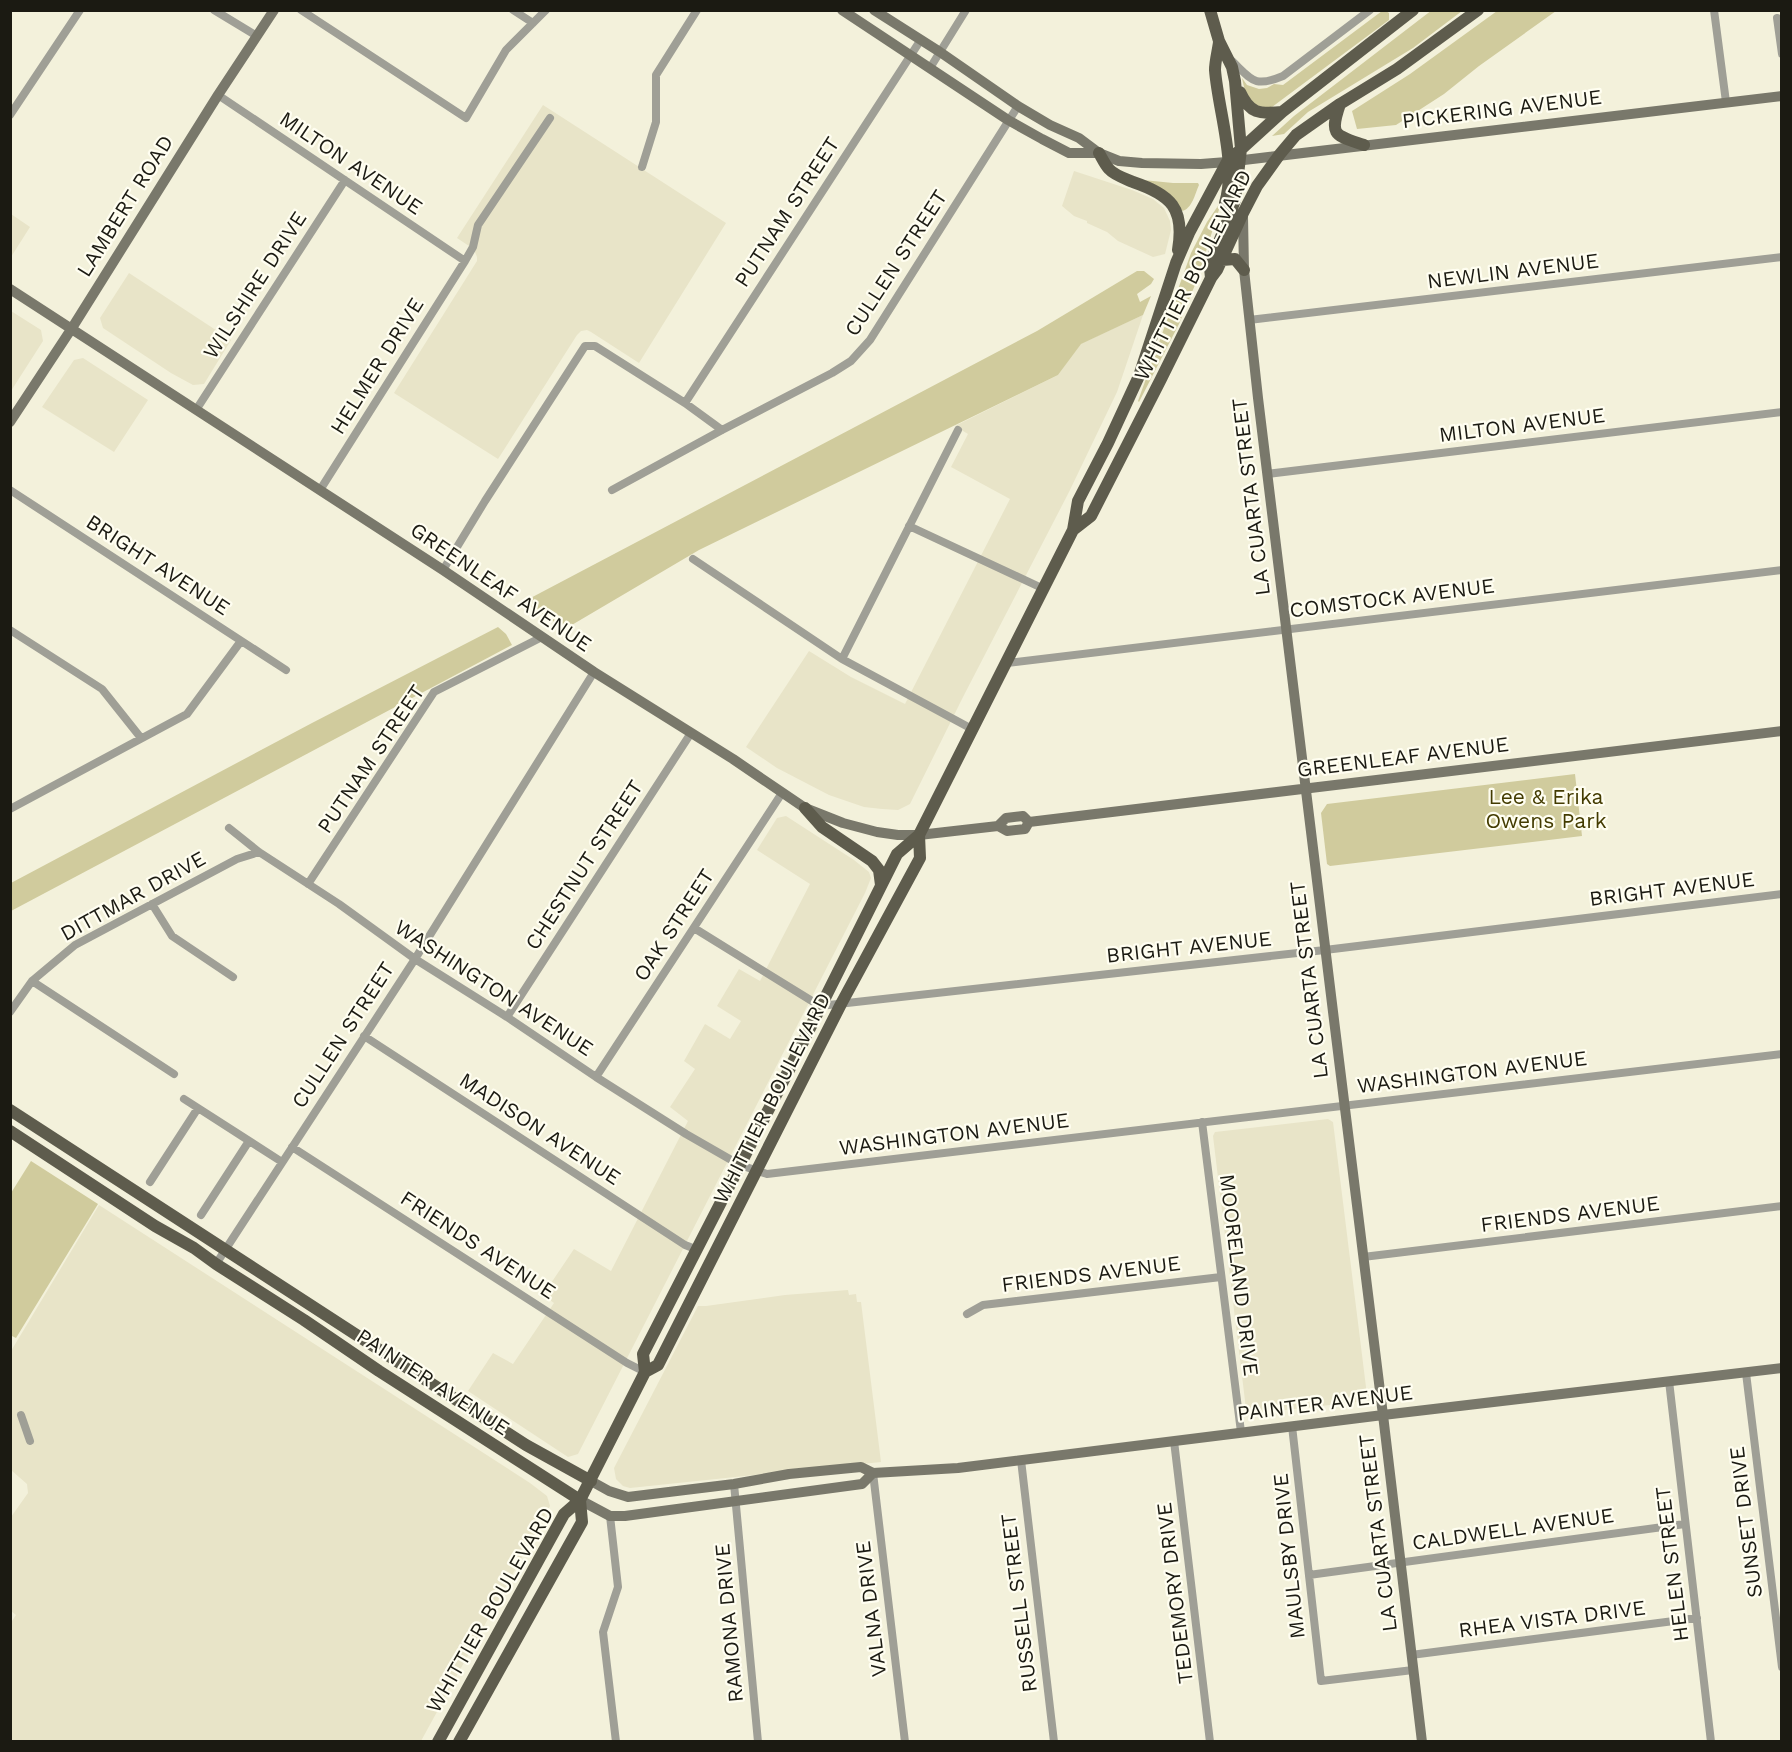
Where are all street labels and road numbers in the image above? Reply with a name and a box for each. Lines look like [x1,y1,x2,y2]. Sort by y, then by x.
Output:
street label: PICKERING AVENUE [1401,84,1603,133]
street label: MILTON AVENUE [275,106,427,220]
street label: LAMBERT ROAD [71,130,178,281]
street label: PUTNAM STREET [729,132,845,291]
street label: WHITTIER BOULEVARD [1128,165,1257,384]
street label: CULLEN STREET [839,185,952,341]
street label: WILSHIRE DRIVE [198,206,312,363]
street label: NEWLIN AVENUE [1426,248,1600,293]
street label: HELMER DRIVE [325,293,429,439]
street label: LA CUARTA STREET [1226,397,1275,597]
street label: MILTON AVENUE [1438,402,1606,447]
street label: BRIGHT AVENUE [82,509,235,620]
street label: GREENLEAF AVENUE [406,517,597,657]
street label: COMSTOCK AVENUE [1288,573,1496,622]
street label: PUTNAM STREET [312,679,430,838]
street label: GREENLEAF AVENUE [1296,731,1510,782]
street label: CHESTNUT STREET [519,775,648,954]
street label: DITTMAR DRIVE [56,845,210,946]
street label: OAK STREET [628,864,719,986]
street label: BRIGHT AVENUE [1588,866,1756,911]
street label: LA CUARTA STREET [1284,880,1333,1080]
street label: WASHINGTON AVENUE [390,914,598,1061]
street label: BRIGHT AVENUE [1105,925,1273,968]
street label: CULLEN STREET [286,957,399,1113]
street label: WHITTIER BOULEVARD [707,988,836,1207]
street label: WASHINGTON AVENUE [1356,1045,1588,1098]
street label: MADISON AVENUE [455,1067,626,1190]
street label: WASHINGTON AVENUE [838,1107,1070,1160]
street label: MOORELAND DRIVE [1215,1173,1264,1377]
street label: FRIENDS AVENUE [396,1185,561,1304]
street label: FRIENDS AVENUE [1479,1190,1661,1237]
street label: FRIENDS AVENUE [1000,1250,1182,1297]
street label: PAINTER AVENUE [352,1323,514,1440]
street label: PAINTER AVENUE [1236,1379,1414,1426]
street label: LA CUARTA STREET [1353,1433,1402,1633]
street label: SUNSET DRIVE [1724,1445,1767,1599]
street label: MAULSBY DRIVE [1267,1472,1310,1640]
street label: HELEN STREET [1650,1485,1693,1643]
street label: TEDEMORY DRIVE [1151,1501,1198,1685]
street label: WHITTIER BOULEVARD [420,1502,559,1717]
street label: CALDWELL AVENUE [1410,1502,1615,1555]
street label: RUSSELL STREET [995,1512,1042,1694]
street label: VALNA DRIVE [850,1540,891,1678]
street label: RAMONA DRIVE [709,1543,748,1704]
street label: RHEA VISTA DRIVE [1457,1595,1647,1642]

